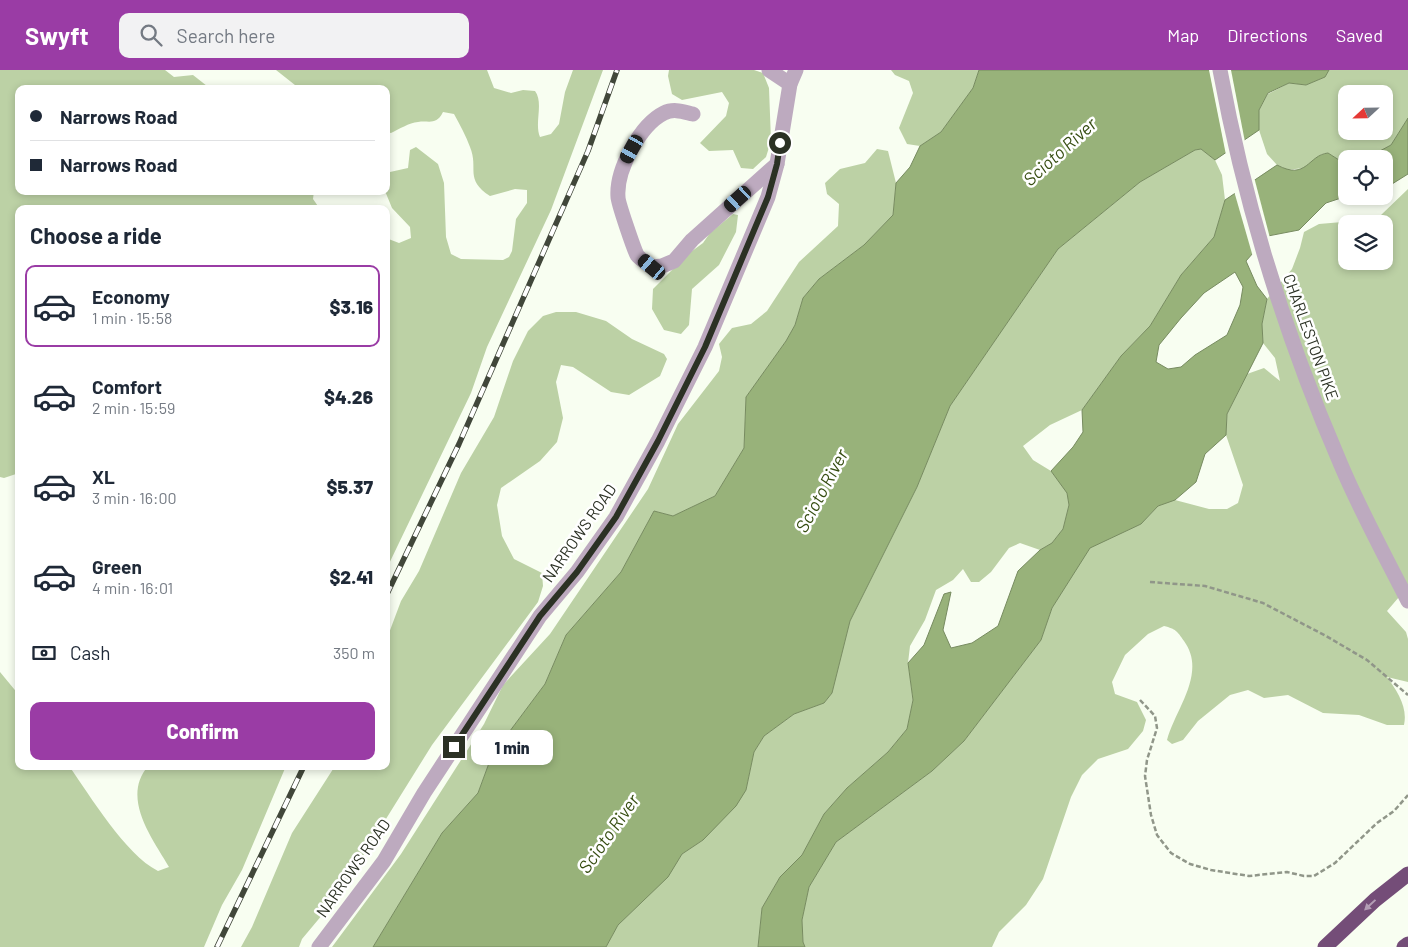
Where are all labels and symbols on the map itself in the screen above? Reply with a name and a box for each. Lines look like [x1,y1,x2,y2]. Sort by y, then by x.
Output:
north arrow [1338,85,1392,140]
water label: Scioto River [1018,112,1101,190]
car [618,132,645,166]
route start [769,132,791,154]
car [721,183,754,215]
car [635,252,668,282]
street label: CHARLESTON PIKE [1280,271,1343,403]
water label: Scioto River [790,445,853,536]
street label: NARROWS ROAD [538,480,620,586]
callout: 1 min [472,730,554,764]
route end [443,736,465,758]
water label: Scioto River [573,789,644,877]
street label: NARROWS ROAD [312,815,394,921]
one-way arrow [1365,899,1377,911]

